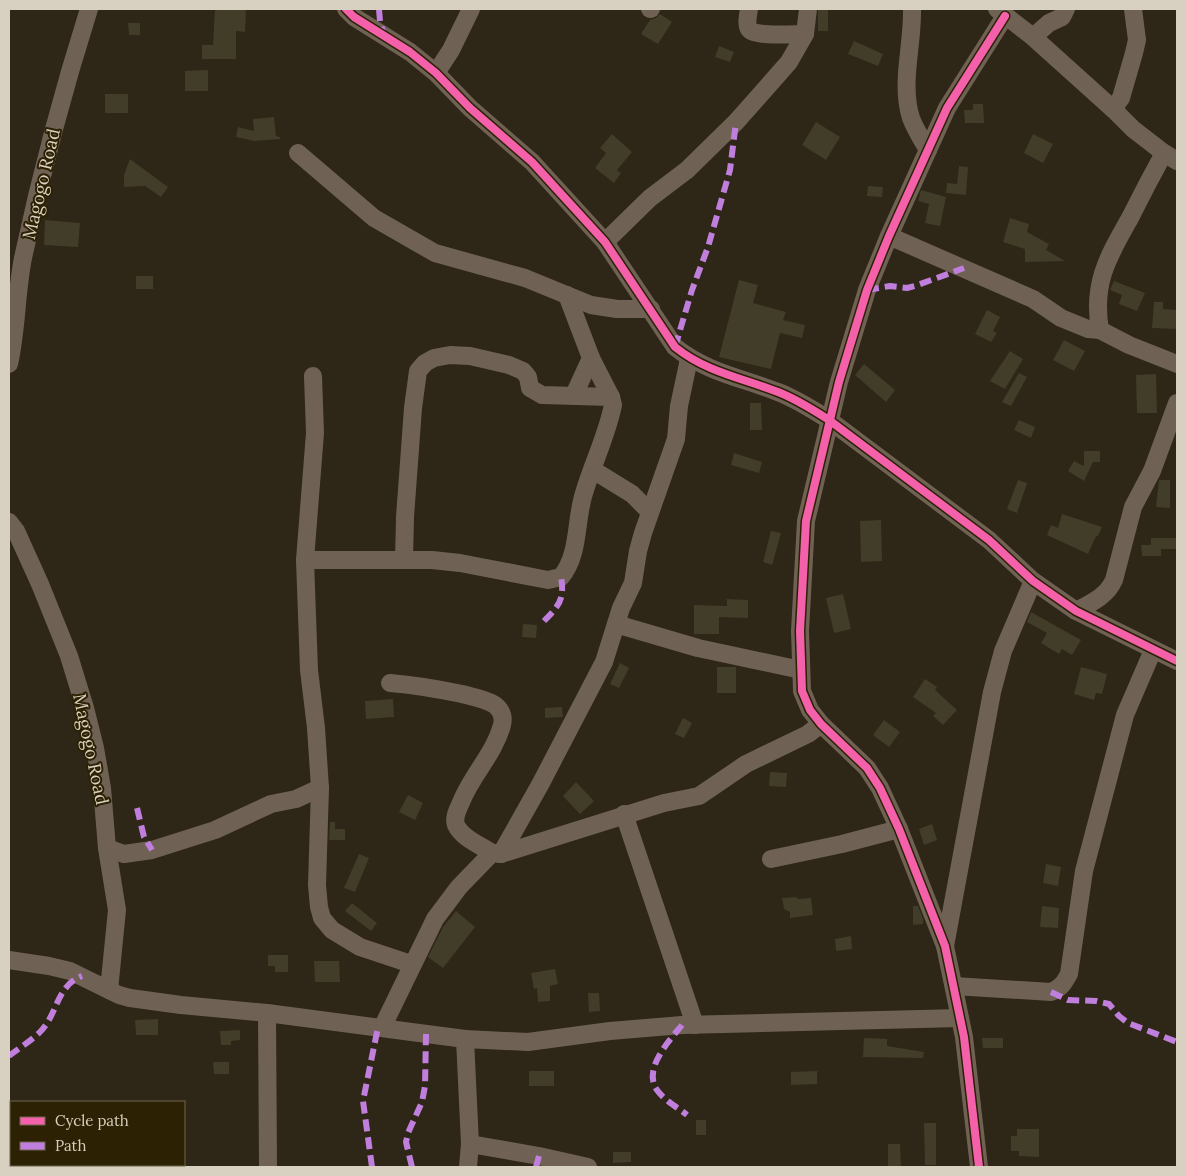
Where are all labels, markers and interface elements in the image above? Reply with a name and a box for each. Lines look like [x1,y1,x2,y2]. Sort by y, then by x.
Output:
street label: Magogo Road [17,126,65,242]
street label: Magogo Road [68,691,114,807]
legend [10,1101,185,1166]
text: Cycle path [55,1111,129,1130]
text: Path [55,1136,86,1155]

